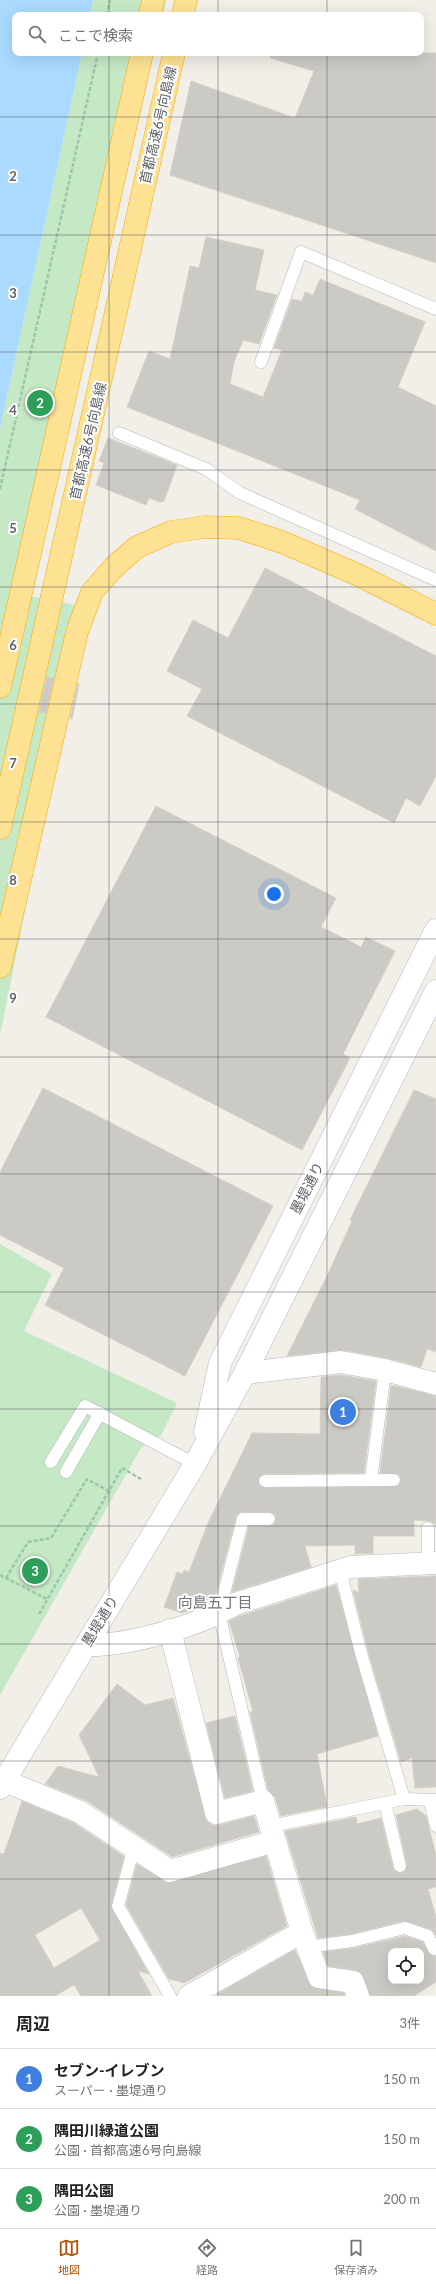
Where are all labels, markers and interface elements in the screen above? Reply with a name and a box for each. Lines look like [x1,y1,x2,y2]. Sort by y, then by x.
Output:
search box [12,12,424,56]
icon: search [26,23,48,45]
text: ここで検索 [58,26,133,44]
street label: 首都高速6号向島線 [136,64,179,185]
text: 2 [9,168,17,184]
text: 3 [9,285,17,301]
street label: 首都高速6号向島線 [66,380,109,501]
pin: 2 [27,388,53,418]
text: 4 [9,402,17,418]
text: 5 [9,520,17,536]
text: 6 [9,637,17,653]
text: 7 [9,755,17,771]
text: 8 [9,872,17,888]
your location [264,884,284,904]
text: 9 [9,990,17,1006]
street label: 墨堤通り [286,1159,327,1217]
pin: 1 [330,1397,356,1427]
pin: 3 [22,1556,48,1586]
street label: 墨堤通り [78,1592,121,1649]
district label: 向島五丁目 [177,1593,253,1611]
map controls [388,1948,424,1984]
button: locate [388,1948,424,1984]
text: 周辺 [16,2013,50,2034]
text: 3件 [399,2015,420,2031]
text: セブン-イレブン [54,2061,165,2079]
text: 1 [25,2071,33,2087]
text: 150 m [383,2071,420,2087]
text: スーパー · 墨堤通り [54,2082,168,2098]
text: 隅田川緑道公園 [54,2121,159,2139]
text: 2 [25,2131,33,2147]
text: 150 m [383,2131,420,2147]
text: 公園 · 首都高速6号向島線 [54,2142,202,2158]
text: 隅田公園 [54,2181,114,2199]
text: 3 [25,2191,33,2207]
text: 200 m [383,2191,420,2207]
text: 公園 · 墨堤通り [54,2202,142,2218]
tab: 地図 [58,2237,80,2277]
tab: 経路 [196,2237,218,2277]
tab: 保存済み [334,2237,378,2277]

